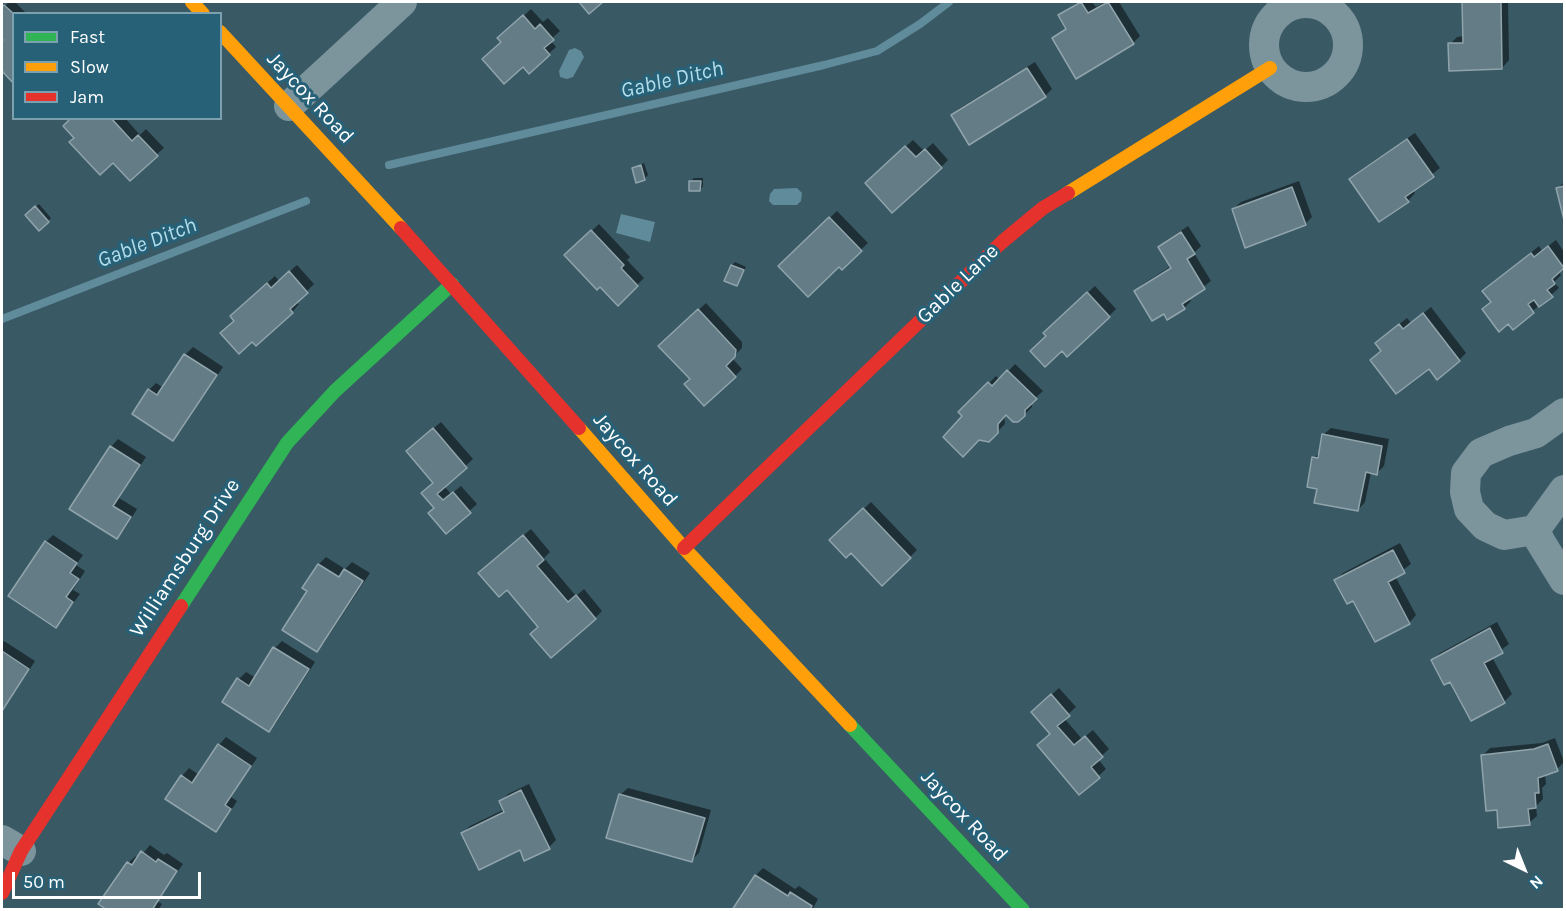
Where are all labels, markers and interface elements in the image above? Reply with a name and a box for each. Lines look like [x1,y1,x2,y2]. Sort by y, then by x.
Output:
legend [12,12,222,120]
text: Fast [70,26,105,48]
street label: Jaycox Road [261,47,359,149]
water label: Gable Ditch [618,55,726,105]
text: Slow [70,56,109,78]
text: Jam [70,86,104,108]
water label: Gable Ditch [94,212,200,274]
street label: Gable Lane [912,239,1004,329]
street label: Jaycox Road [587,408,683,512]
street label: Williamsburg Drive [124,474,246,642]
street label: Jaycox Road [915,765,1013,867]
north arrow [1494,839,1554,899]
scale bar [15,860,204,898]
text: 50 m [23,871,65,893]
text: N [1526,872,1547,893]

